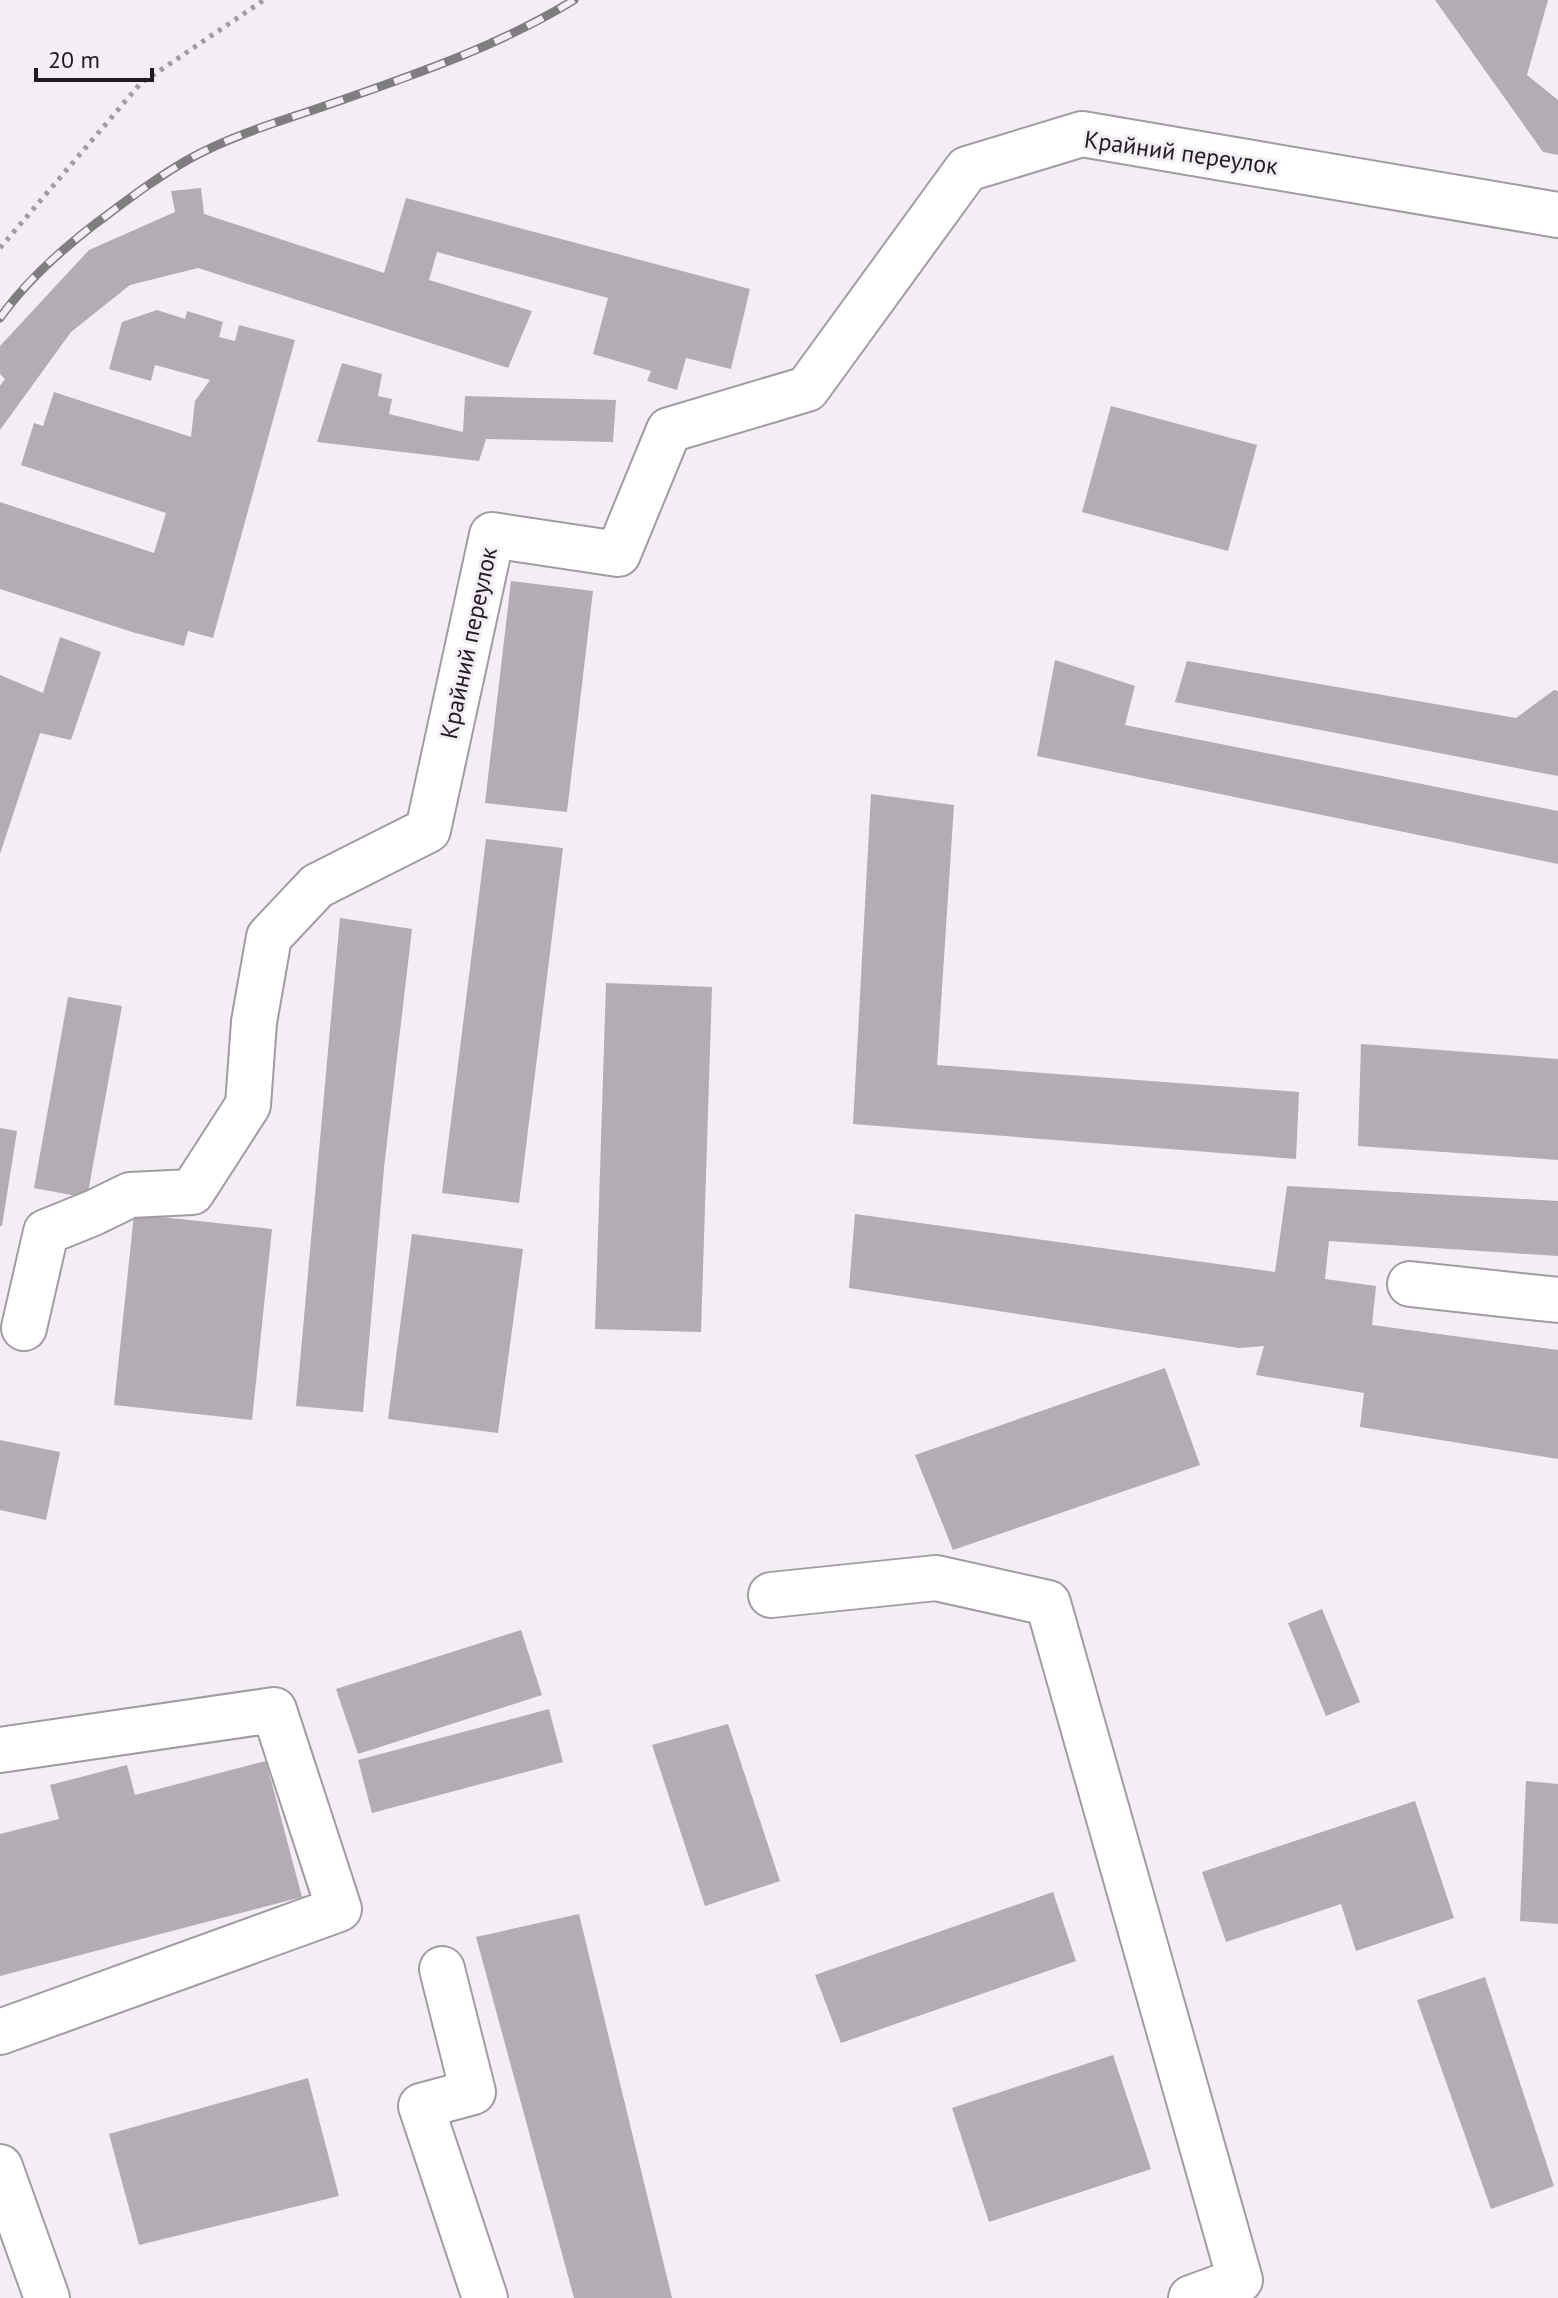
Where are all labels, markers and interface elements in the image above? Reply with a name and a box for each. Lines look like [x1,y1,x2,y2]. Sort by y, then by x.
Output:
scale bar [36,32,152,82]
text: 20 m [48,44,100,75]
street label: Крайний переулок [1082,124,1280,182]
street label: Крайний переулок [433,544,504,742]

